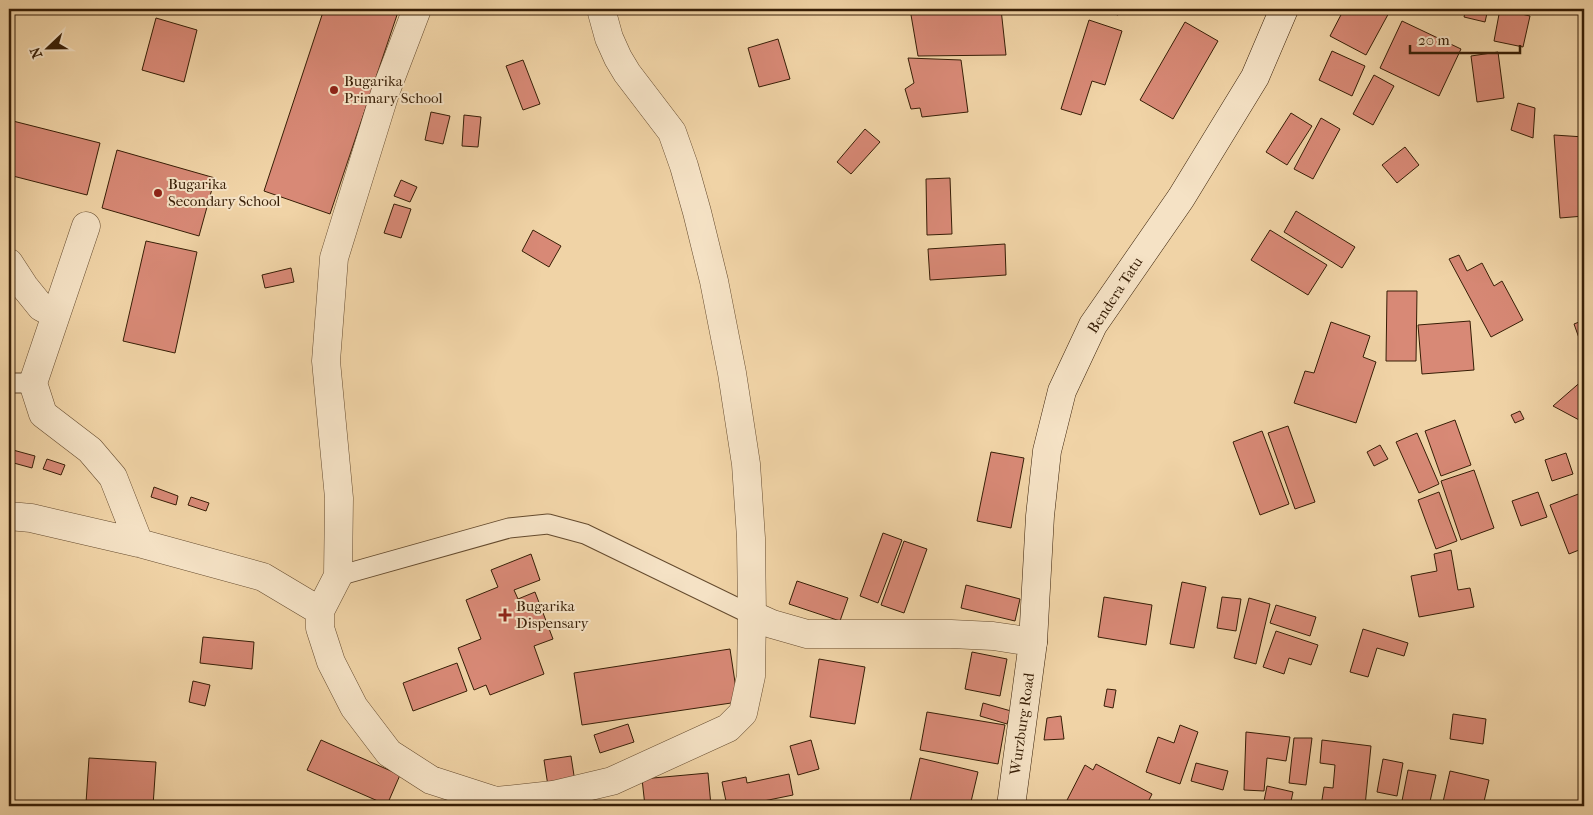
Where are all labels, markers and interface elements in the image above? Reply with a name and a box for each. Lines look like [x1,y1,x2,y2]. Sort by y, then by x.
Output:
north arrow [22,22,72,72]
scale bar [1410,22,1520,54]
text: 20 m [1418,31,1450,49]
text: N [26,44,46,61]
place label: Bugarika Primary School [344,72,443,107]
marker: Bugarika Primary School [328,84,340,96]
place label: Bugarika Secondary School [168,175,281,210]
marker: Bugarika Secondary School [152,187,164,199]
street label: Bendera Tatu [1084,253,1147,337]
place label: Bugarika Dispensary [516,597,590,632]
marker: Bugarika Dispensary [498,608,512,622]
street label: Wurzburg Road [1006,671,1038,777]

